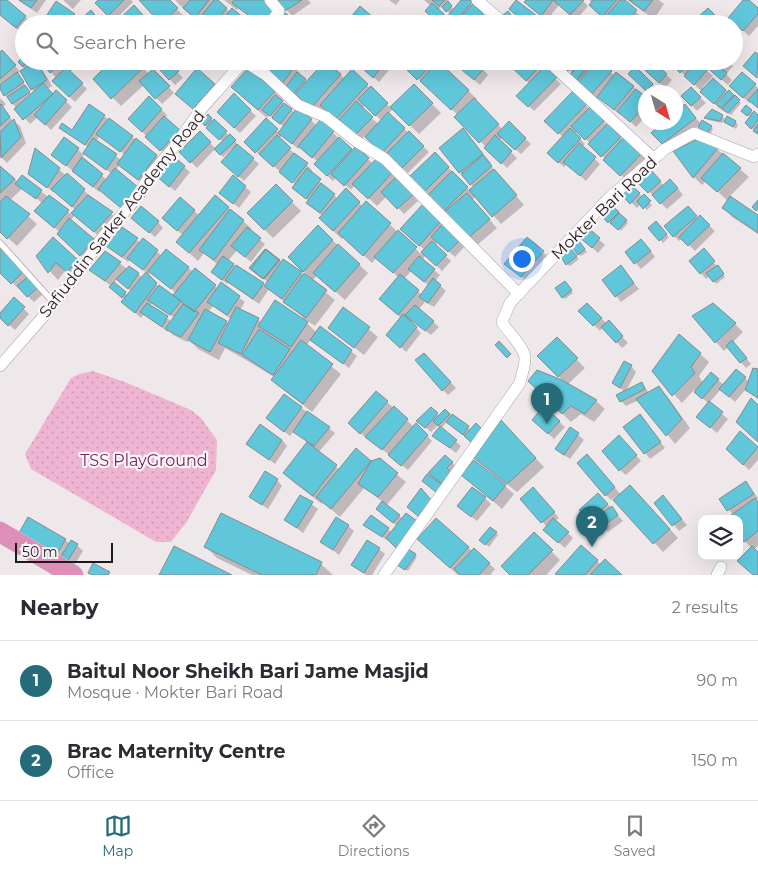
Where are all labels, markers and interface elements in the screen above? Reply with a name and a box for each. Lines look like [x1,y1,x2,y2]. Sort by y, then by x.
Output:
search box [15,15,743,70]
icon: search [33,29,61,57]
text: Search here [73,31,186,54]
north arrow [638,85,683,130]
street label: Safiuddin Sarker Academy Road [35,107,209,321]
street label: Mokter Bari Road [547,153,661,263]
your location [509,246,535,272]
pin: 1 [531,383,563,424]
park label: TSS PlayGround [80,451,208,470]
pin: 2 [576,506,608,547]
map controls [698,515,743,560]
button: layers [698,515,743,560]
scale bar [15,540,112,563]
text: 50 m [22,543,58,561]
text: Nearby [20,595,99,620]
text: 2 results [672,598,738,617]
text: Baitul Noor Sheikh Bari Jame Masjid [67,660,429,683]
text: 1 [33,671,39,690]
text: 90 m [696,671,738,690]
text: Mosque · Mokter Bari Road [67,683,283,702]
text: Brac Maternity Centre [67,740,286,763]
text: 2 [31,751,41,770]
text: 150 m [691,751,738,770]
text: Office [67,763,114,782]
tab: Map [102,812,133,860]
tab: Directions [338,812,409,860]
tab: Saved [614,812,656,860]

